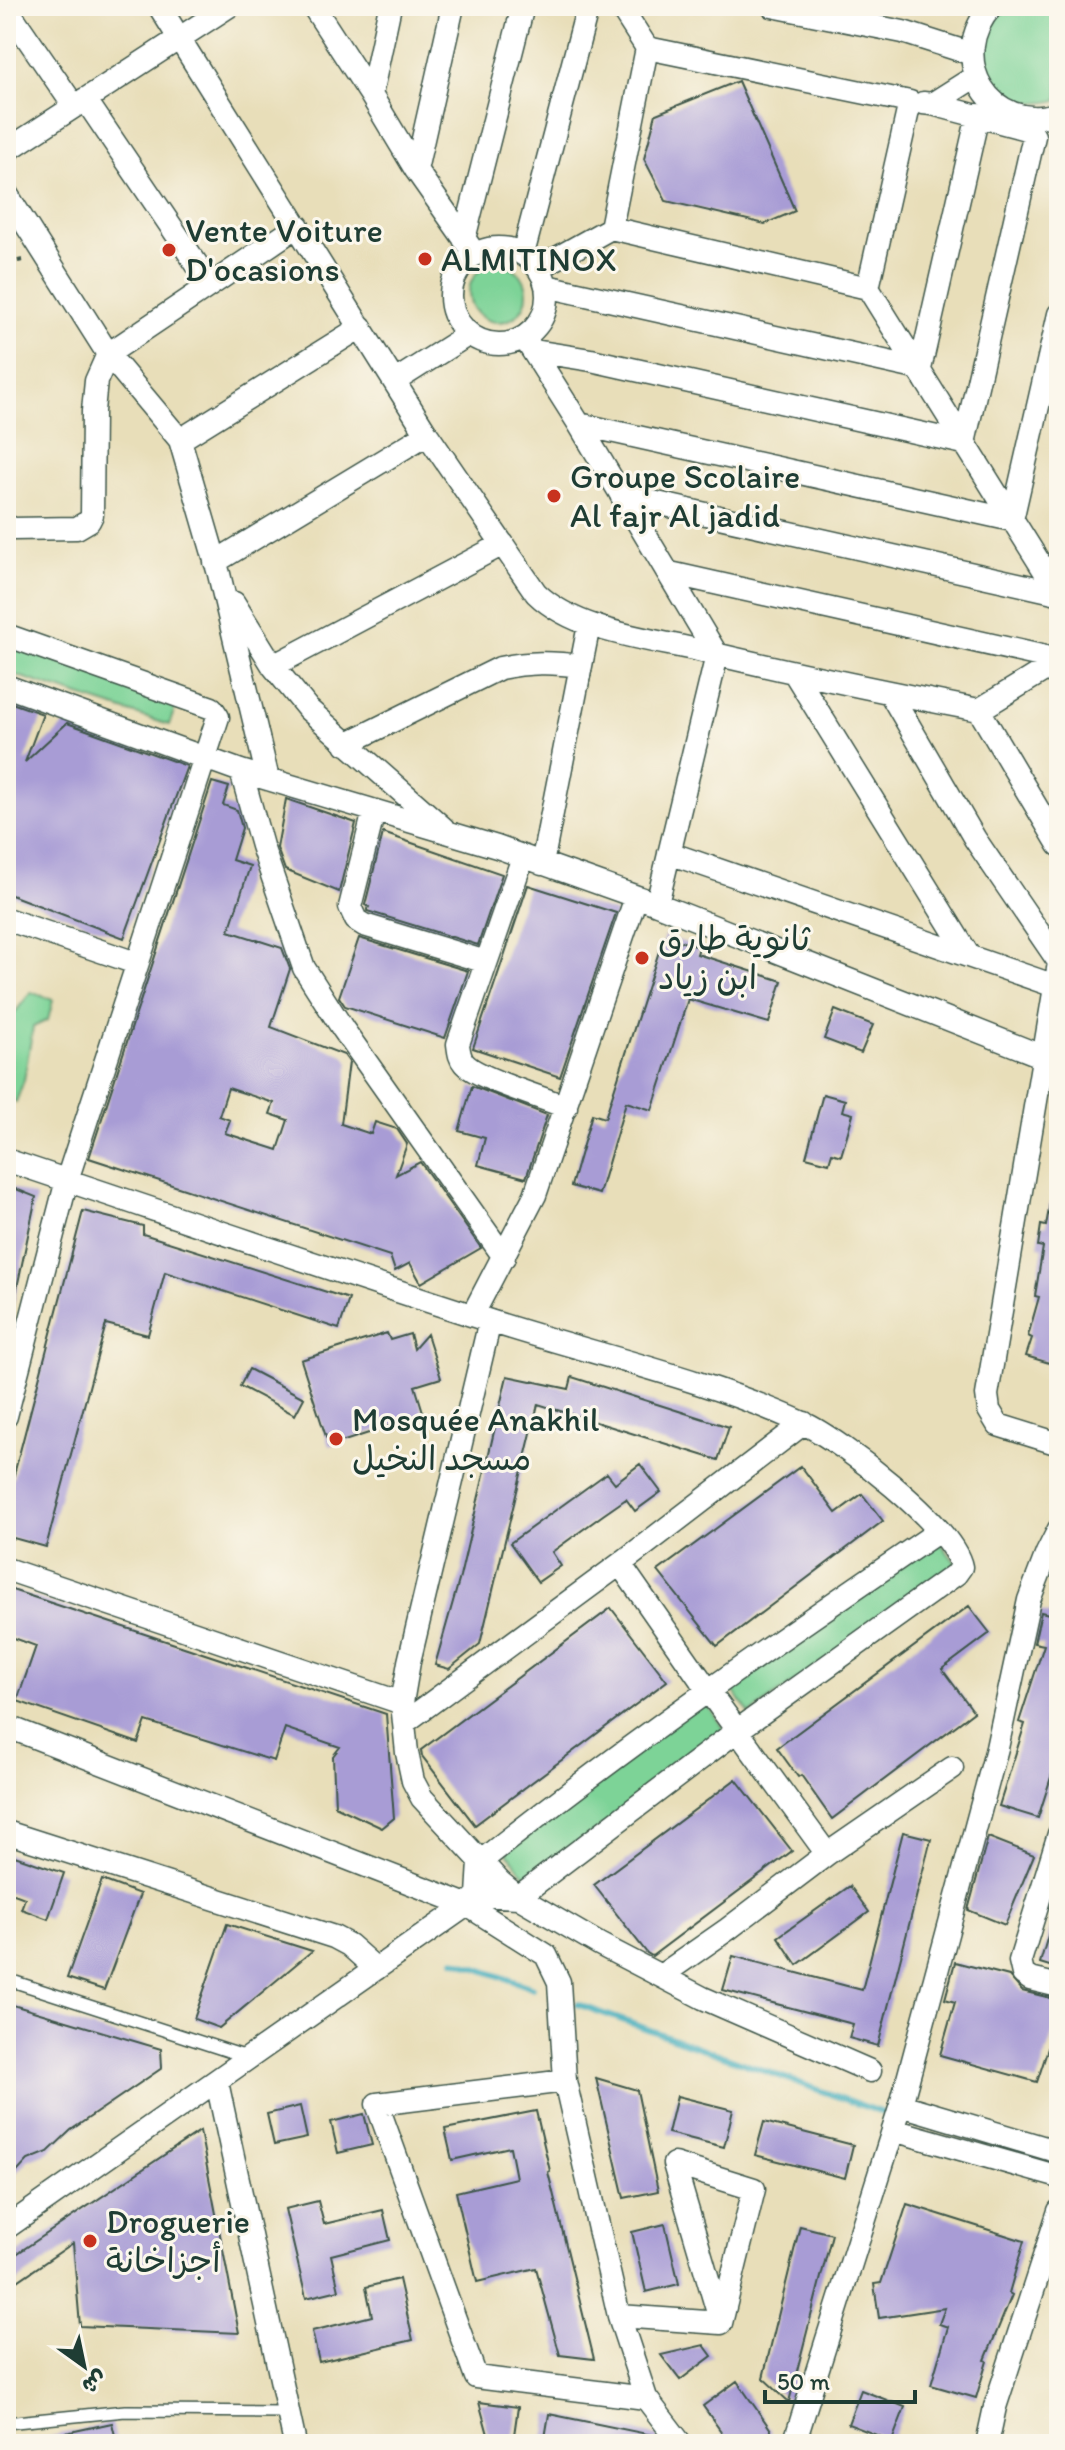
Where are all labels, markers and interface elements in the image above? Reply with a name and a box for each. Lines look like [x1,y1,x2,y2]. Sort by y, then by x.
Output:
place label: Vente Voiture D'ocasions [185,210,383,290]
place label: ALMITINOX [441,239,617,280]
marker: Vente Voiture D'ocasions [160,241,178,259]
marker: ALMITINOX [416,250,434,268]
place label: Groupe Scolaire Al fajr Al jadid [570,456,800,536]
marker: Groupe Scolaire Al fajr Al jadid [545,487,563,505]
place label: ثانوية طارق ابن زياد [658,918,811,998]
marker: ثانوية طارق ابن زياد [633,949,651,967]
place label: Mosquée Anakhil مسجد النخيل [352,1399,600,1479]
marker: Mosquée Anakhil مسجد النخيل [327,1430,345,1448]
place label: Droguerie أجزاخانة [106,2201,250,2281]
marker: Droguerie أجزاخانة [81,2232,99,2250]
north arrow [44,2326,124,2406]
scale bar [765,2354,915,2404]
text: ش [77,2364,112,2400]
text: 50 m [777,2367,830,2396]

